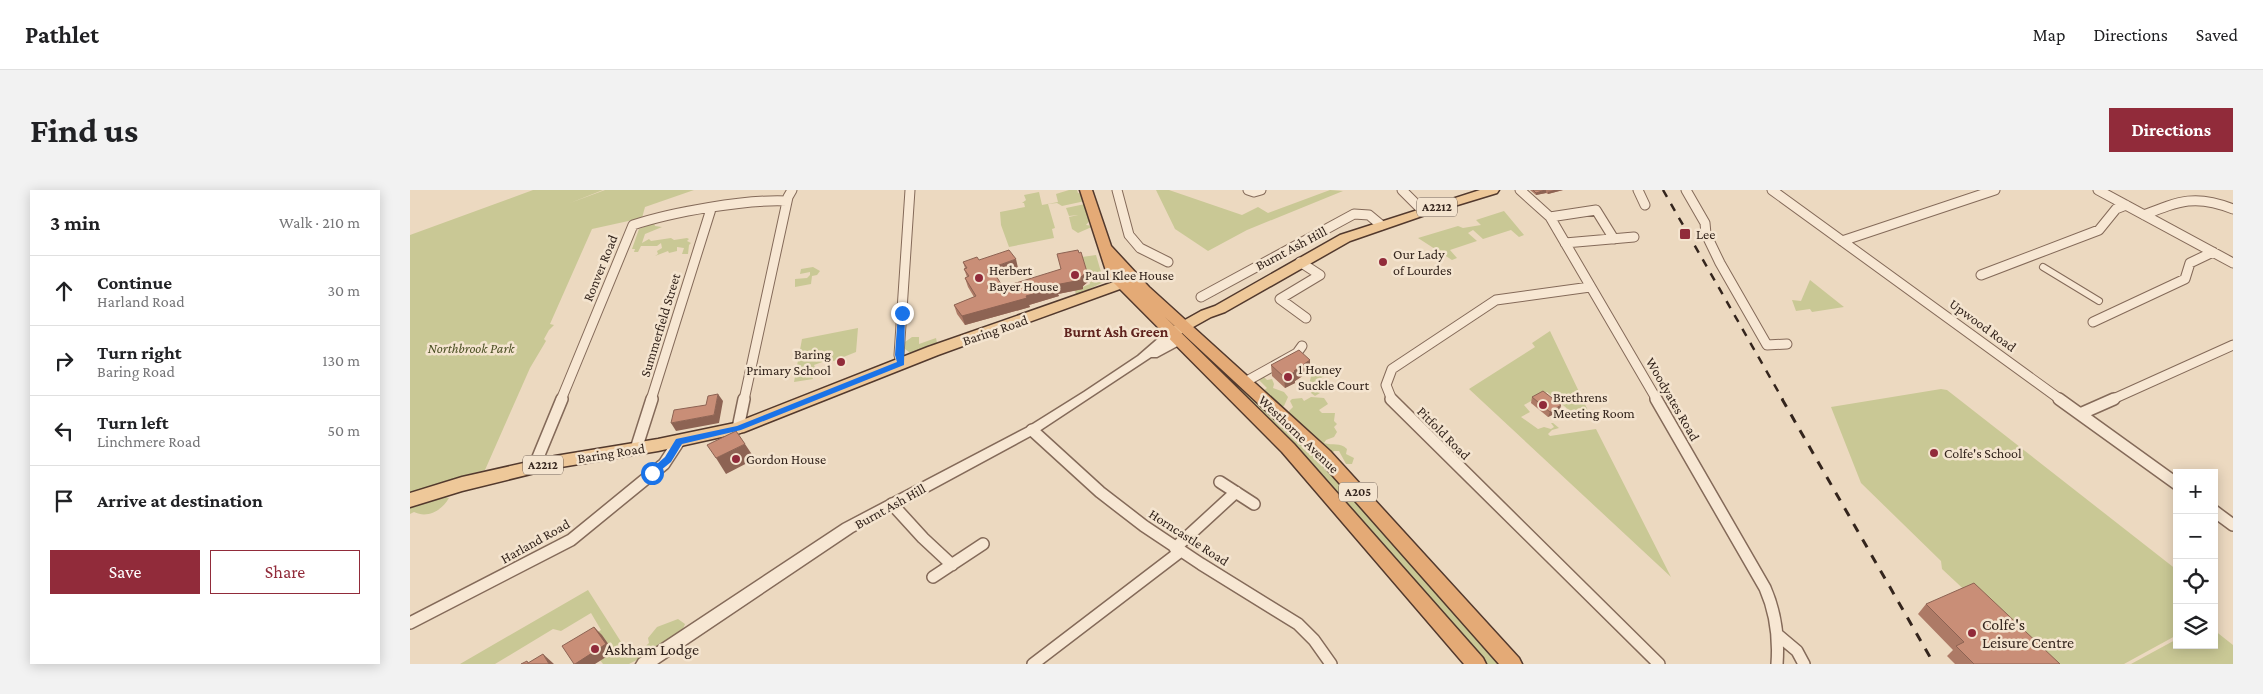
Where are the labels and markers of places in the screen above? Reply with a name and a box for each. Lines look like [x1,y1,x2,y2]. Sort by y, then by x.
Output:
place label: Lee [1696,226,1715,242]
marker: Lee [1678,227,1692,241]
place label: Our Lady of Lourdes [1393,246,1452,278]
marker: Our Lady of Lourdes [1377,256,1389,268]
place label: Herbert Bayer House [989,262,1058,294]
place label: Paul Klee House [1085,267,1174,283]
marker: Paul Klee House [1069,269,1081,281]
marker: Herbert Bayer House [973,272,985,284]
place label: Baring Primary School [746,346,831,378]
marker: Baring Primary School [835,356,847,368]
place label: 1 Honey Suckle Court [1298,361,1369,393]
marker: 1 Honey Suckle Court [1282,371,1294,383]
place label: Brethrens Meeting Room [1553,389,1635,421]
marker: Brethrens Meeting Room [1537,399,1549,411]
place label: Colfe's School [1944,445,2022,461]
marker: Colfe's School [1928,447,1940,459]
place label: Gordon House [746,451,826,467]
marker: Gordon House [730,453,742,465]
place label: Colfe's Leisure Centre [1982,616,2074,651]
marker: Colfe's Leisure Centre [1966,627,1978,639]
place label: Askham Lodge [605,641,699,659]
marker: Askham Lodge [589,643,601,655]

